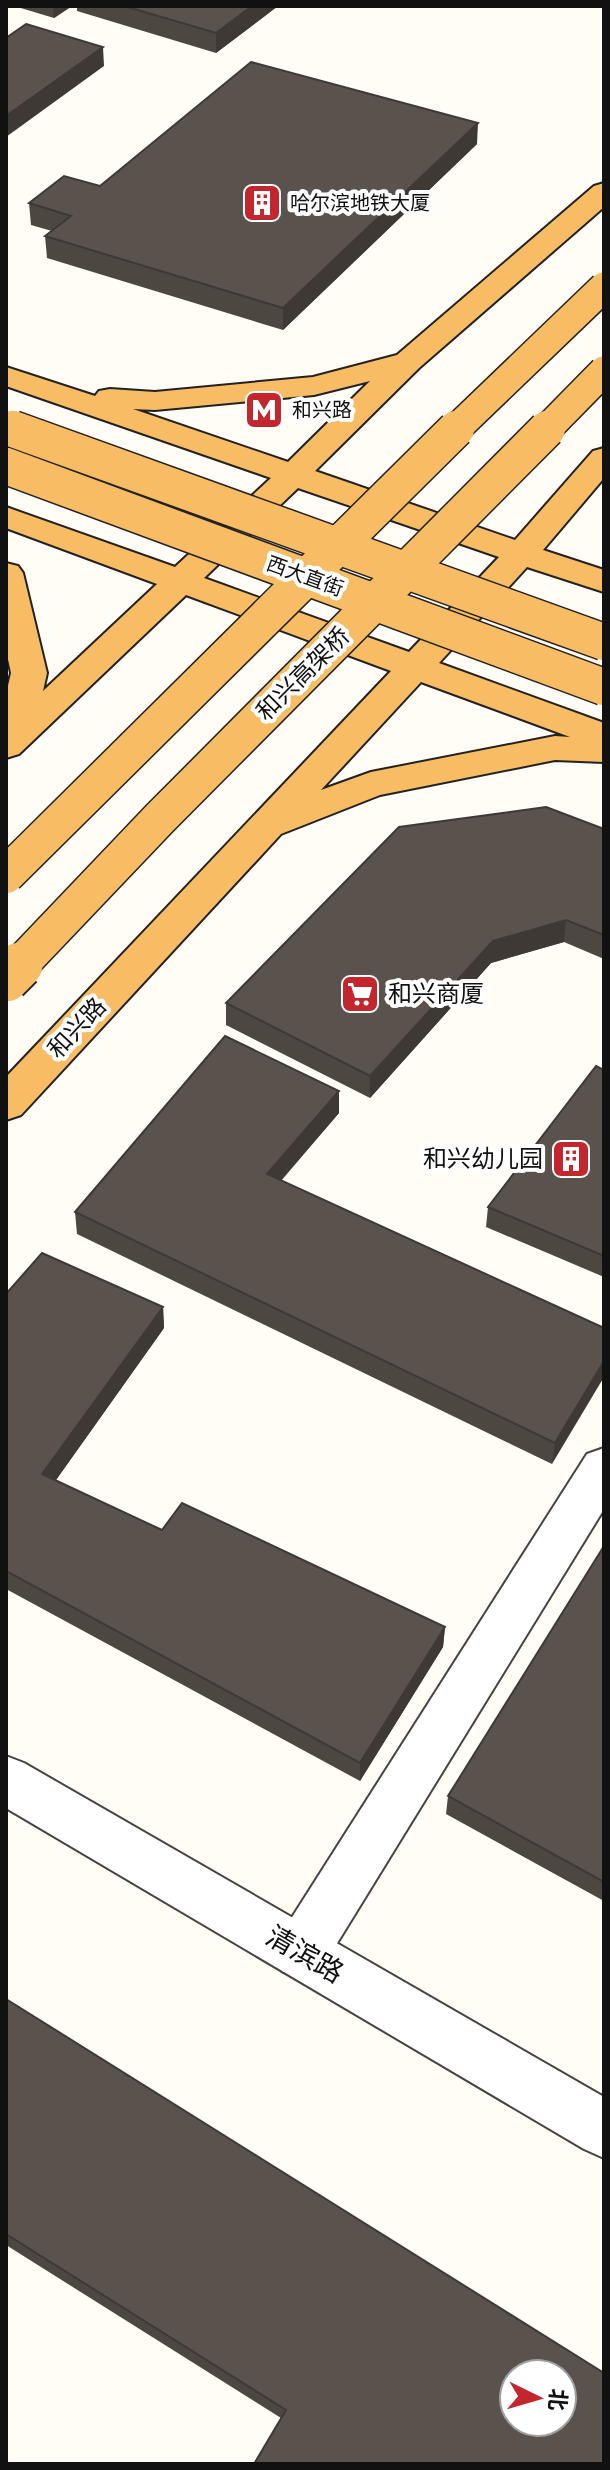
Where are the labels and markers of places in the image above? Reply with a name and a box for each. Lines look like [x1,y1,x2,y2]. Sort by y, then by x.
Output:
building icon: 哈尔滨地铁大厦 [241,182,283,224]
place label: 哈尔滨地铁大厦 [290,187,430,216]
metro station icon: 和兴路 [243,389,285,431]
place label: 和兴路 [292,394,352,423]
supermarket icon: 和兴商厦 [339,973,381,1015]
place label: 和兴商厦 [388,974,484,1009]
building icon: 和兴幼儿园 [550,1138,592,1180]
place label: 和兴幼儿园 [423,1139,543,1174]

